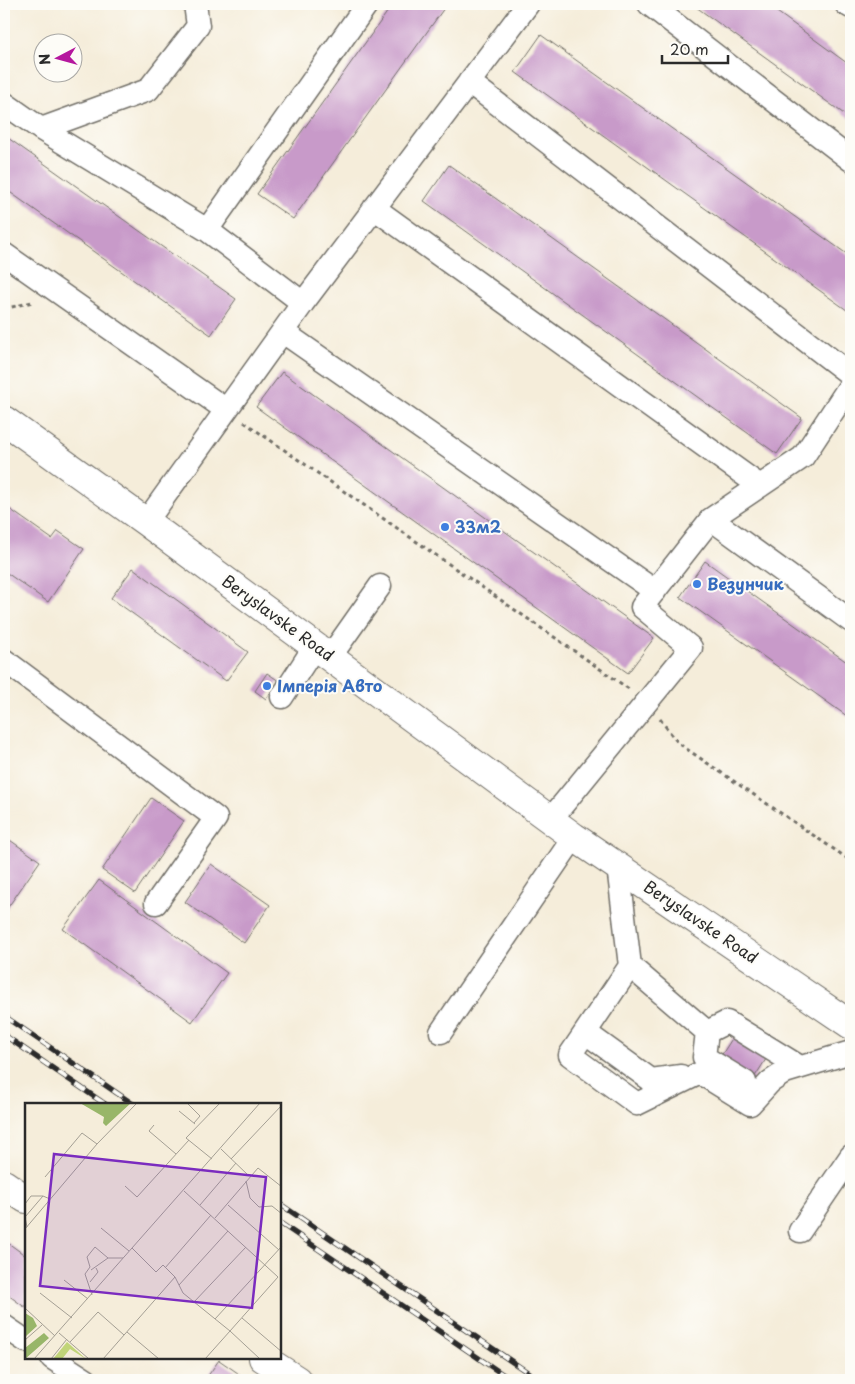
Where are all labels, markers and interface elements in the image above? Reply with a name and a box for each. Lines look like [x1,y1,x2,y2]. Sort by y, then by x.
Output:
north arrow [32,32,82,82]
scale bar [662,32,729,64]
text: 20 m [670,37,709,60]
text: N [34,53,56,66]
place label: 33м2 [455,514,501,538]
marker: 33м2 [439,521,451,533]
street label: Beryslavske Road [217,568,340,666]
place label: Везунчик [707,571,785,595]
marker: Везунчик [691,578,703,590]
place label: Імперія Авто [277,673,383,697]
marker: Імперія Авто [261,680,273,692]
street label: Beryslavske Road [639,874,764,968]
inset map [25,1103,281,1359]

